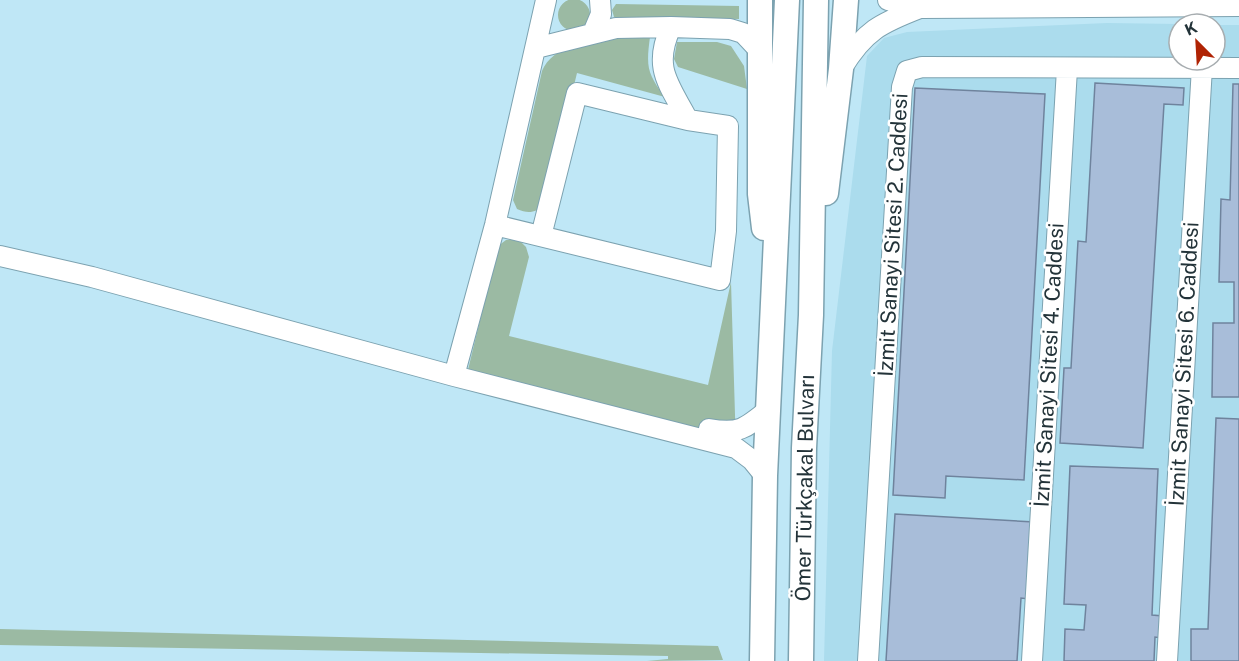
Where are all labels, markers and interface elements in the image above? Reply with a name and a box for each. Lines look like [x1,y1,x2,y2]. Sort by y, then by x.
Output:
north arrow [1167,12,1227,72]
text: K [1182,18,1201,40]
street label: İzmit Sanayi Sitesi 2. Caddesi [873,93,912,377]
street label: İzmit Sanayi Sitesi 6. Caddesi [1164,221,1203,507]
street label: İzmit Sanayi Sitesi 4. Caddesi [1029,222,1068,508]
street label: Ömer Türkçakal Bulvarı [790,374,819,602]

